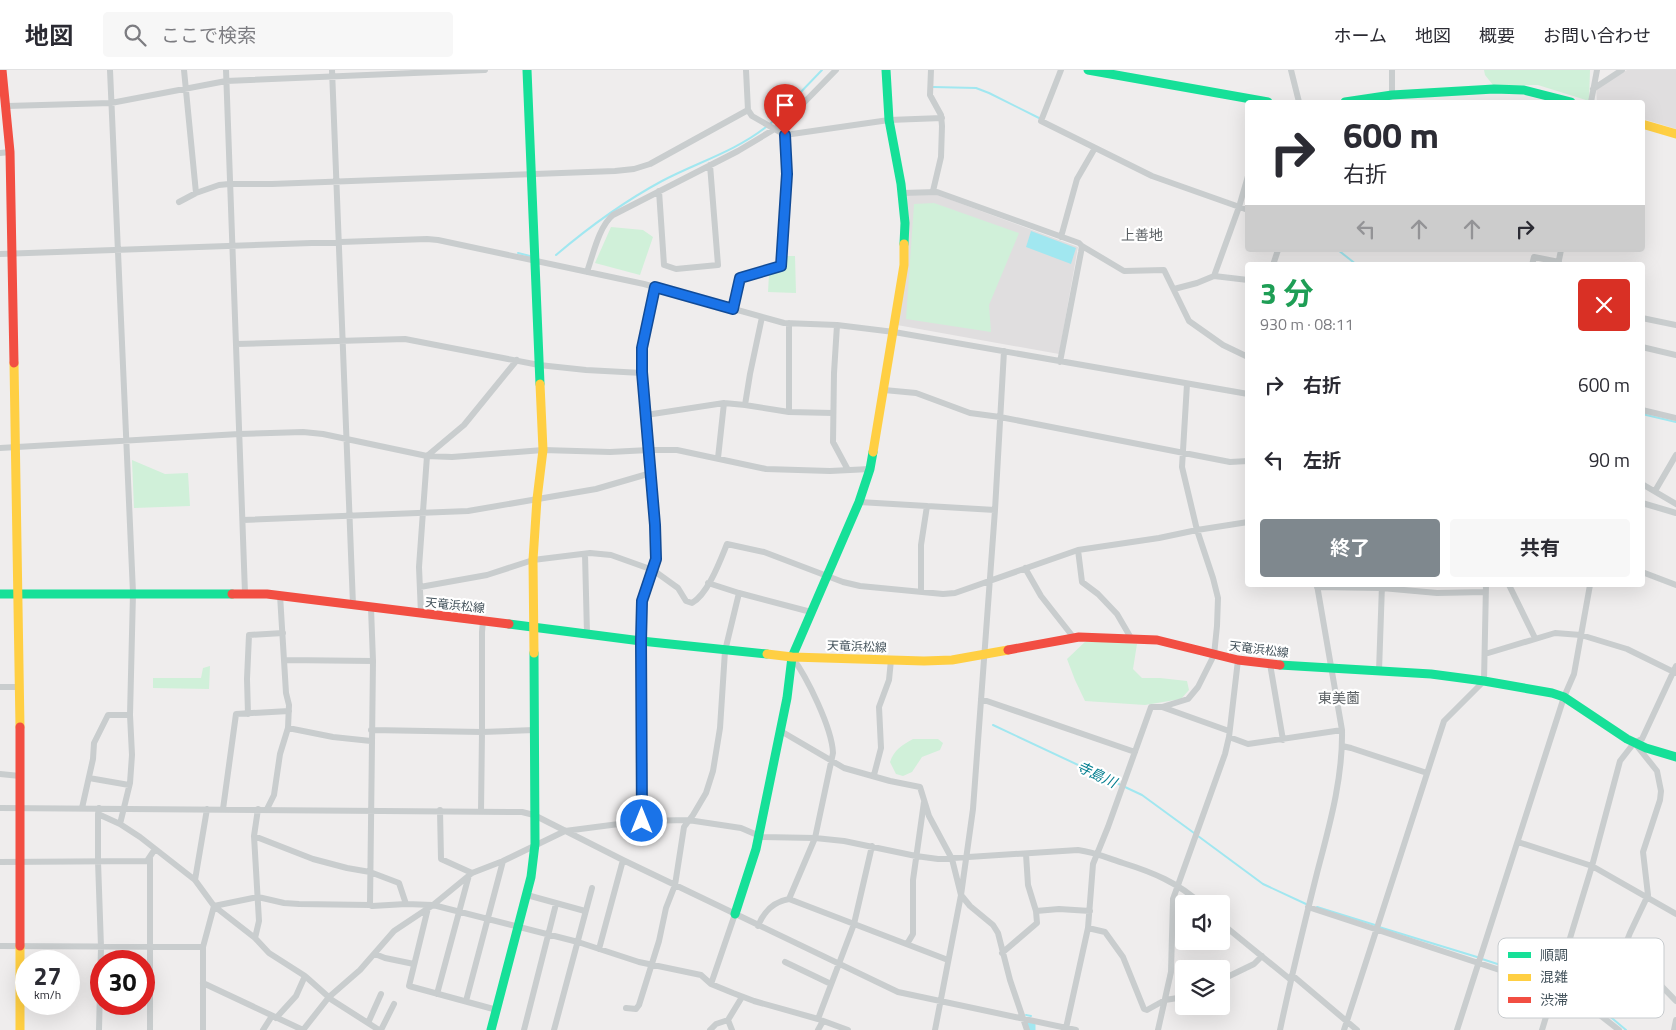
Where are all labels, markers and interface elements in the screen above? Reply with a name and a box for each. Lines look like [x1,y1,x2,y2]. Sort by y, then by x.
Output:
search box [103,12,453,57]
text: 地図 [25,17,73,53]
text: ここで検索 [161,20,256,49]
icon: search [121,21,149,49]
text: ホーム [1334,22,1387,49]
text: 地図 [1415,22,1451,49]
text: 概要 [1479,22,1515,49]
text: お問い合わせ [1543,22,1651,49]
pin [764,84,806,135]
icon: arrive [771,91,799,119]
text: 600 m [1343,108,1439,162]
icon: right [1260,120,1325,185]
text: 右折 [1343,157,1387,191]
icon: left [1352,215,1380,243]
icon: ahead [1405,215,1433,243]
icon: ahead [1458,215,1486,243]
icon: right [1511,215,1539,243]
district label: 上善地 [1121,224,1163,245]
text: 3 分 [1260,270,1313,316]
button: close [1578,279,1630,331]
text: 930 m · 08:11 [1260,312,1354,336]
text: 右折 [1303,370,1341,399]
text: 600 m [1578,370,1630,399]
icon: right [1260,371,1288,399]
text: 左折 [1303,445,1341,474]
text: 90 m [1589,445,1630,474]
icon: left [1260,446,1288,474]
button: 終了 [1260,519,1440,577]
button: 共有 [1450,519,1630,577]
street label: 天竜浜松線 [424,592,486,618]
street label: 天竜浜松線 [827,635,887,657]
street label: 天竜浜松線 [1228,636,1290,662]
district label: 東美薗 [1318,687,1360,708]
water label: 寺島川 [1074,756,1122,793]
position arrow [615,794,667,846]
map controls [1175,895,1230,1015]
button: sound [1175,895,1230,950]
legend [1498,938,1664,1018]
text: 順調 [1540,944,1568,965]
speed limit sign: 30 [90,950,155,1015]
text: 27 [33,957,62,995]
button: layers [1175,960,1230,1015]
text: 混雑 [1540,966,1568,987]
text: km/h [34,985,61,1004]
text: 渋滞 [1540,989,1568,1010]

